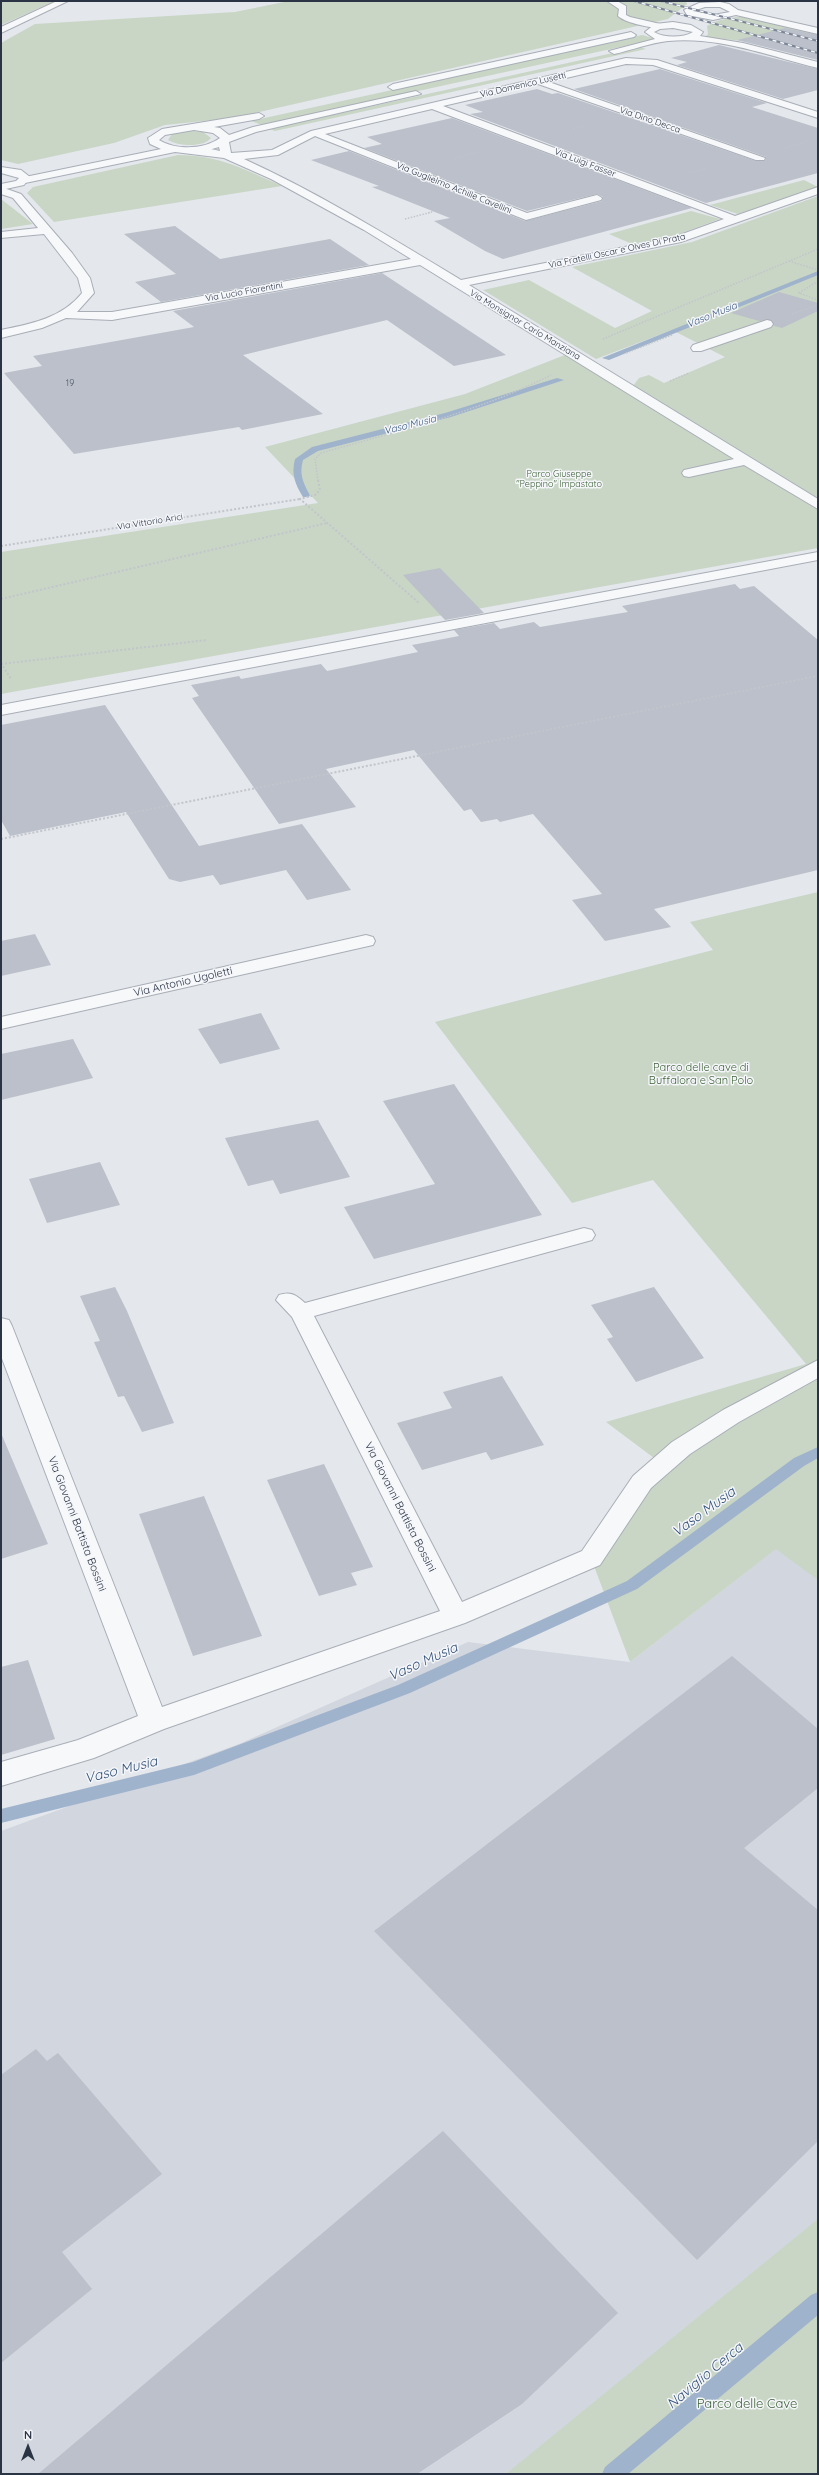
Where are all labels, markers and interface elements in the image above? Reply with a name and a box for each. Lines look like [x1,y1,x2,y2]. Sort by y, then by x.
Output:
street label: Via Domenico Lusetti [479,70,567,100]
street label: Via Dino Decca [618,105,682,135]
street label: Via Luigi Fasser [553,146,617,180]
street label: Via Guglielmo Achille Cavellini [395,160,513,216]
street label: Via Fratelli Oscar e Olves Di Prata [548,231,686,271]
street label: Via Lucio Fiorentini [204,280,284,304]
street label: Via Monsignor Carlo Manziana [468,288,582,362]
water label: Vaso Musia [685,300,739,330]
house number: 19 [66,378,74,388]
water label: Vaso Musia [383,413,437,437]
park label: Parco Giuseppe "Peppino" Impastato [516,469,602,490]
street label: Via Vittorio Arici [116,511,184,533]
street label: Via Antonio Ugoletti [132,964,234,1000]
park label: Parco delle cave di Buffalora e San Polo [649,1061,753,1087]
street label: Via Giovanni Battista Bossini [361,1440,439,1574]
street label: Via Giovanni Battista Bossini [45,1454,109,1594]
water label: Vaso Musia [669,1483,739,1541]
water label: Vaso Musia [386,1639,460,1685]
water label: Vaso Musia [83,1753,159,1787]
water label: Naviglio Cerca [664,2339,746,2413]
park label: Parco delle Cave [697,2396,797,2412]
north arrow [8,2427,48,2467]
text: N [24,2428,32,2442]

